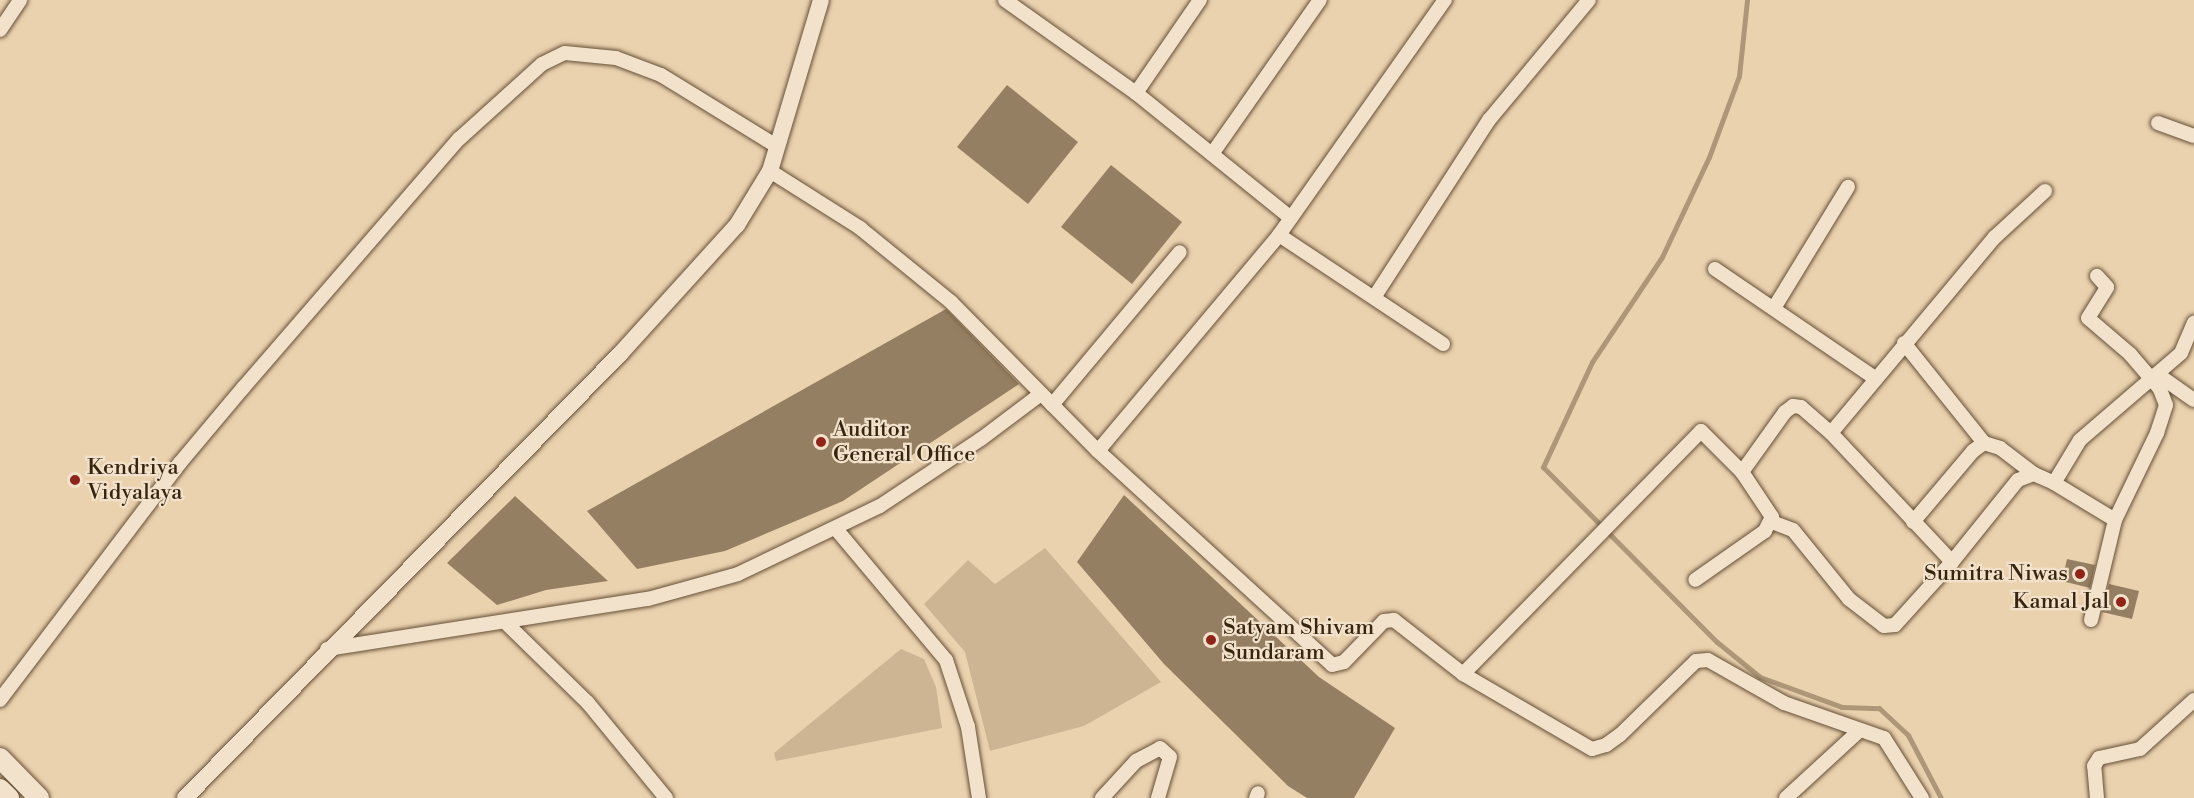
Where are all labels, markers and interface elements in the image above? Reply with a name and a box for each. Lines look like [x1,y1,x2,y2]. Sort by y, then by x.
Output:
place label: Auditor General Office [833,416,975,468]
marker: Auditor General Office [814,435,828,449]
place label: Kendriya Vidyalaya [87,454,182,506]
marker: Kendriya Vidyalaya [68,473,82,487]
place label: Sumitra Niwas [1924,561,2068,587]
marker: Sumitra Niwas [2073,567,2087,581]
place label: Kamal Jal [2013,589,2109,615]
marker: Kamal Jal [2114,595,2128,609]
place label: Satyam Shivam Sundaram [1223,614,1374,666]
marker: Satyam Shivam Sundaram [1204,633,1218,647]

